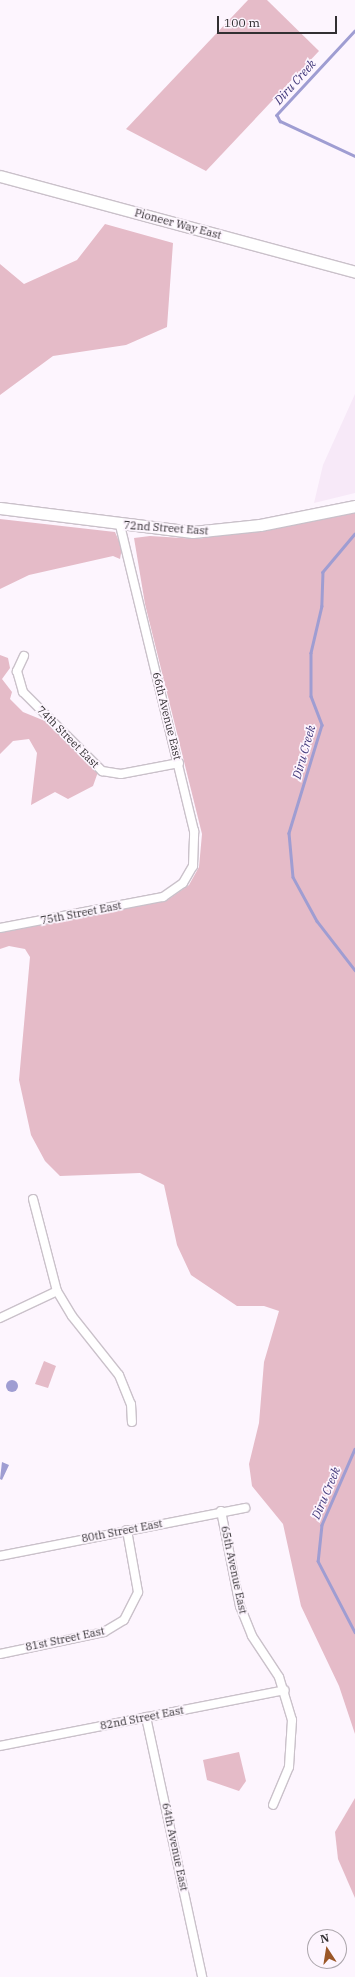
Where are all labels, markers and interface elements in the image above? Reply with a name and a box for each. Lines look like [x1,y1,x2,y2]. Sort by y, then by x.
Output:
scale bar [219,8,339,34]
text: 100 m [224,15,260,30]
water label: Diru Creek [271,57,319,107]
street label: Pioneer Way East [133,206,223,242]
street label: 72nd Street East [123,518,209,538]
street label: 66th Avenue East [150,671,184,761]
street label: 74th Street East [34,703,102,771]
water label: Diru Creek [289,723,319,781]
street label: 75th Street East [39,899,123,927]
water label: Diru Creek [309,1465,343,1521]
street label: 80th Street East [80,1517,164,1545]
street label: 65th Avenue East [218,1525,250,1615]
street label: 81st Street East [24,1624,106,1654]
street label: 82nd Street East [99,1703,185,1733]
street label: 64th Avenue East [159,1802,191,1892]
north arrow [307,1929,347,1969]
text: N [319,1930,330,1946]

